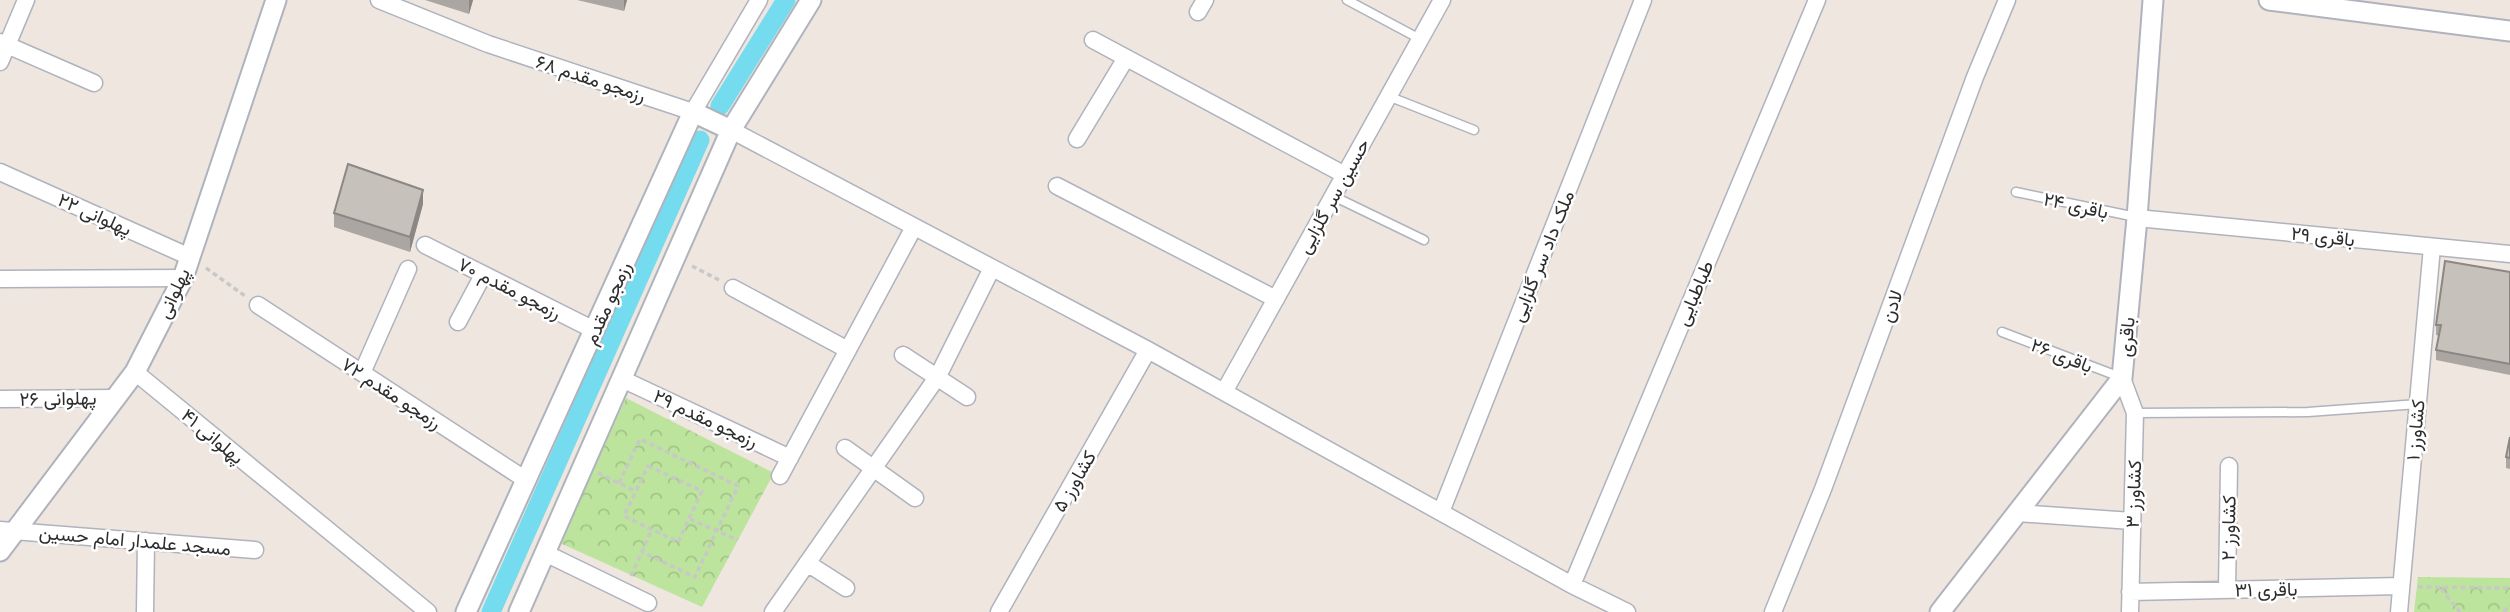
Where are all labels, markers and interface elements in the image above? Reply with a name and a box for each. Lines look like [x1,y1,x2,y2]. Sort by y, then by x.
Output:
street label: رزمجو مقدم ۶۸ [533,48,649,108]
street label: حسین سر گلزایی [1291,134,1375,258]
street label: باقری ۲۴ [2041,185,2111,225]
street label: پهلوانی ۲۲ [54,186,136,243]
street label: ملک داد سر گلزایی [1504,186,1580,326]
street label: باقری ۲۹ [2290,220,2356,252]
street label: رزمجو مقدم ۷۰ [454,251,566,325]
street label: طباطبایی [1669,256,1719,330]
street label: رزمجو مقدم [577,257,637,349]
street label: پهلوانی [150,263,197,323]
street label: لادن [1873,286,1909,326]
street label: باقری [2111,316,2141,358]
street label: باقری ۲۶ [2027,331,2097,379]
street label: رزمجو مقدم ۷۲ [337,351,447,435]
street label: رزمجو مقدم ۲۹ [649,382,763,454]
street label: پهلوانی ۲۶ [19,384,97,413]
street label: کشاورز ۱ [2399,398,2431,462]
street label: پهلوانی ۴۱ [176,402,250,471]
street label: کشاورز ۵ [1046,446,1102,516]
street label: کشاورز ۳ [2119,460,2147,528]
street label: کشاورز ۲ [2214,495,2242,561]
street label: مسجد علمدار امام حسین [38,519,232,561]
street label: باقری ۳۱ [2234,575,2298,603]

